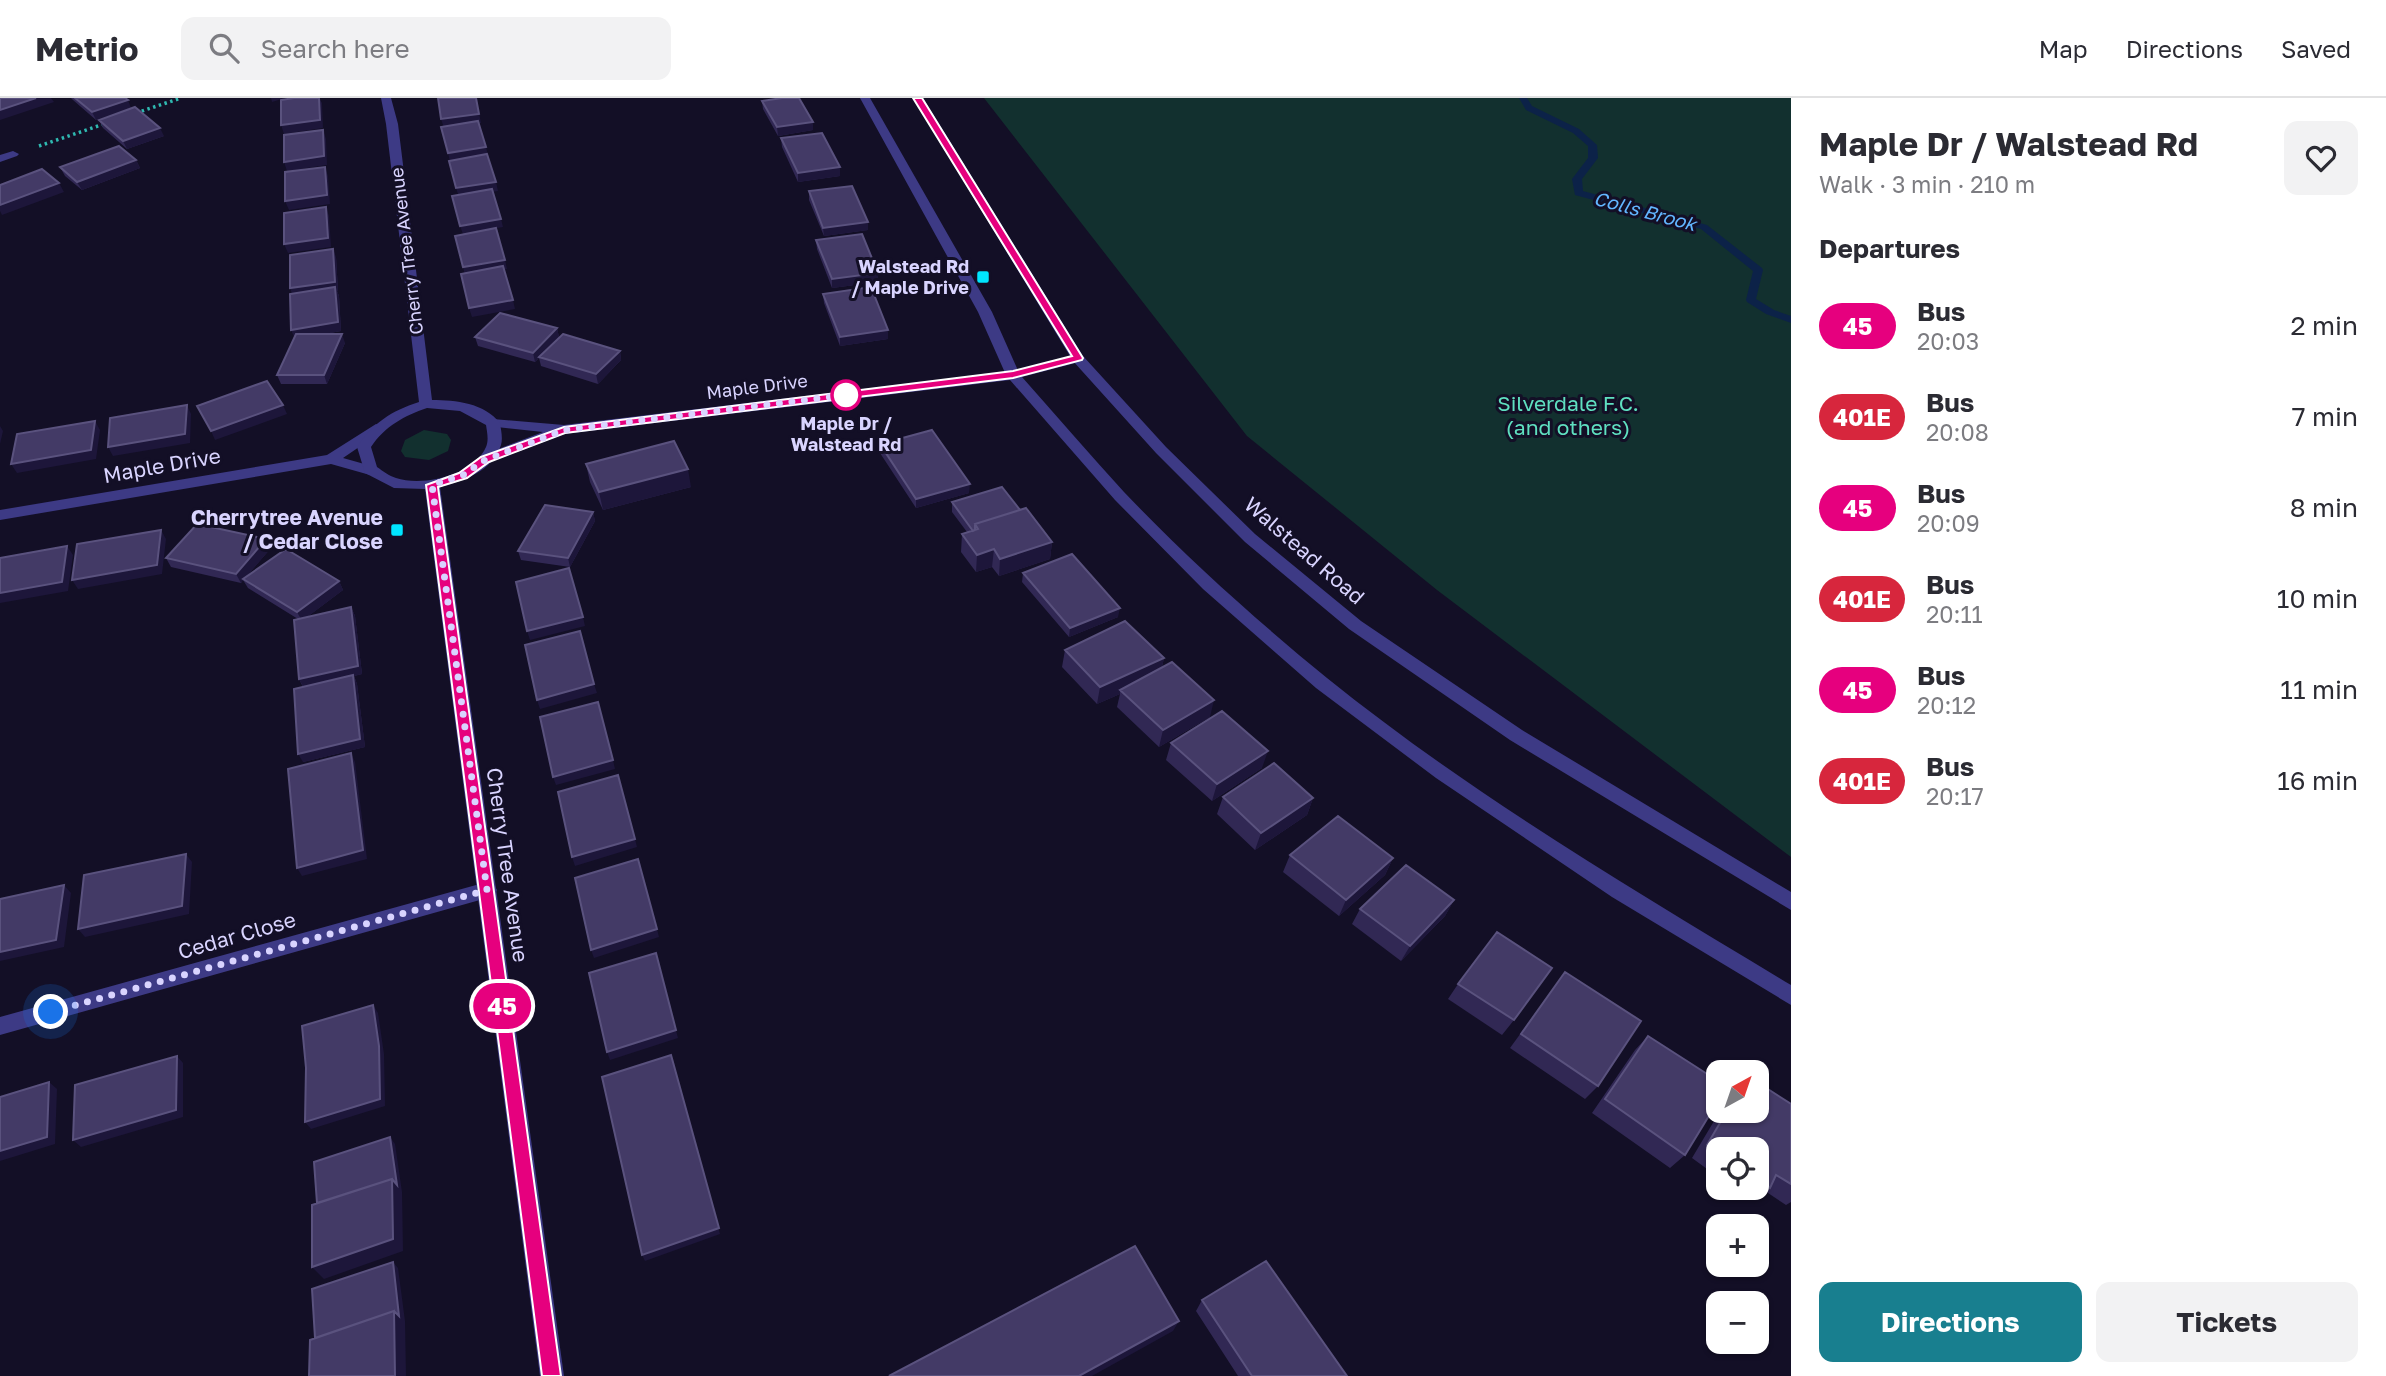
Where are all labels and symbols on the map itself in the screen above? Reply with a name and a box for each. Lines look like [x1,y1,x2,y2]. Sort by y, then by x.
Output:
street label: Cherry Tree Avenue [385,166,427,336]
water label: Colls Brook [1592,186,1701,236]
place label: Walstead Rd / Maple Drive [851,255,969,298]
marker: Walstead Rd / Maple Drive [975,269,991,285]
street label: Maple Drive [705,369,809,403]
marker: Maple Dr / Walstead Rd [831,380,861,410]
park label: Silverdale F.C. (and others) [1497,390,1639,440]
place label: Maple Dr / Walstead Rd [791,412,901,455]
street label: Maple Drive [101,442,223,488]
street label: Walstead Road [1239,491,1370,610]
place label: Cherrytree Avenue / Cedar Close [191,504,383,554]
marker: Cherrytree Avenue / Cedar Close [389,522,405,538]
street label: Cherry Tree Avenue [481,766,535,964]
street label: Cedar Close [175,906,299,964]
line badge: 45 [470,983,534,1029]
your location [33,994,68,1029]
north arrow [1706,1060,1769,1124]

